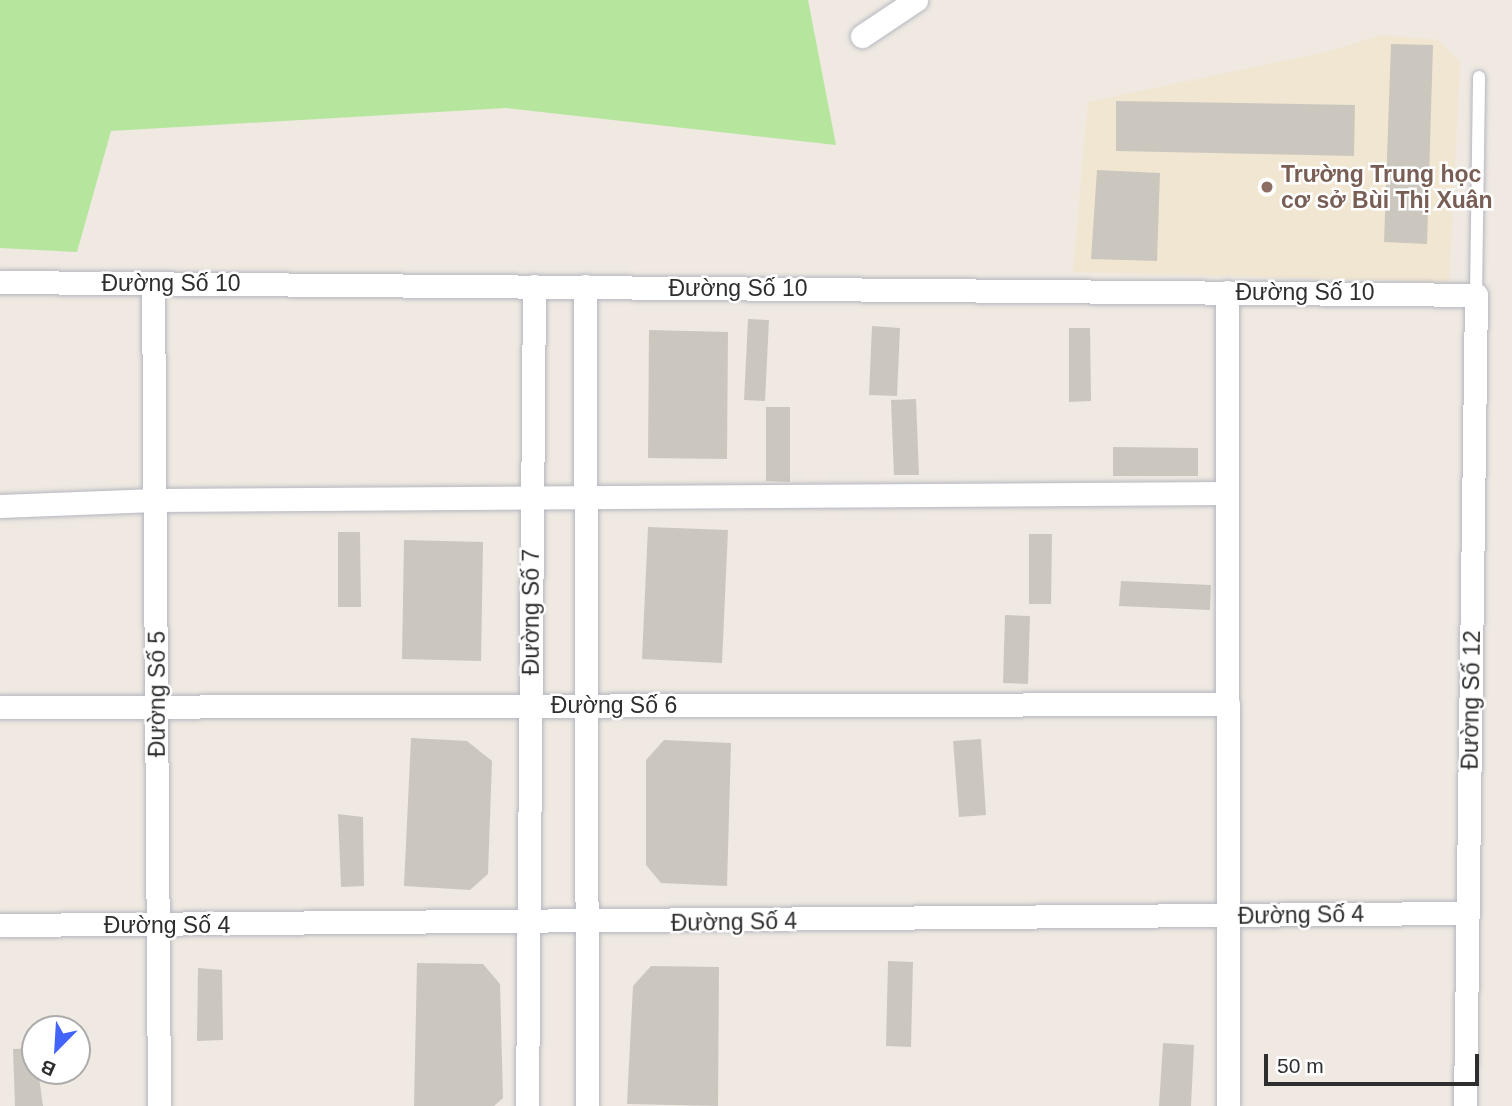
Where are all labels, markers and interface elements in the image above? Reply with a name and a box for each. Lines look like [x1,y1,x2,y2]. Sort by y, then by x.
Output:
place label: Trường Trung học cơ sở Bùi Thị Xuân [1281,160,1493,214]
marker: Trường Trung học cơ sở Bùi Thị Xuân [1259,179,1275,195]
street label: Đường Số 10 [101,269,241,297]
street label: Đường Số 10 [668,274,808,302]
street label: Đường Số 10 [1235,278,1375,306]
street label: Đường Số 7 [517,549,545,675]
street label: Đường Số 12 [1456,630,1486,770]
street label: Đường Số 5 [143,631,171,757]
street label: Đường Số 6 [551,691,677,719]
street label: Đường Số 4 [1238,900,1364,930]
street label: Đường Số 4 [671,907,797,937]
street label: Đường Số 4 [104,911,230,939]
north arrow [21,1015,91,1085]
scale bar [1267,1040,1482,1084]
text: 50 m [1277,1054,1324,1077]
text: B [38,1055,59,1080]

